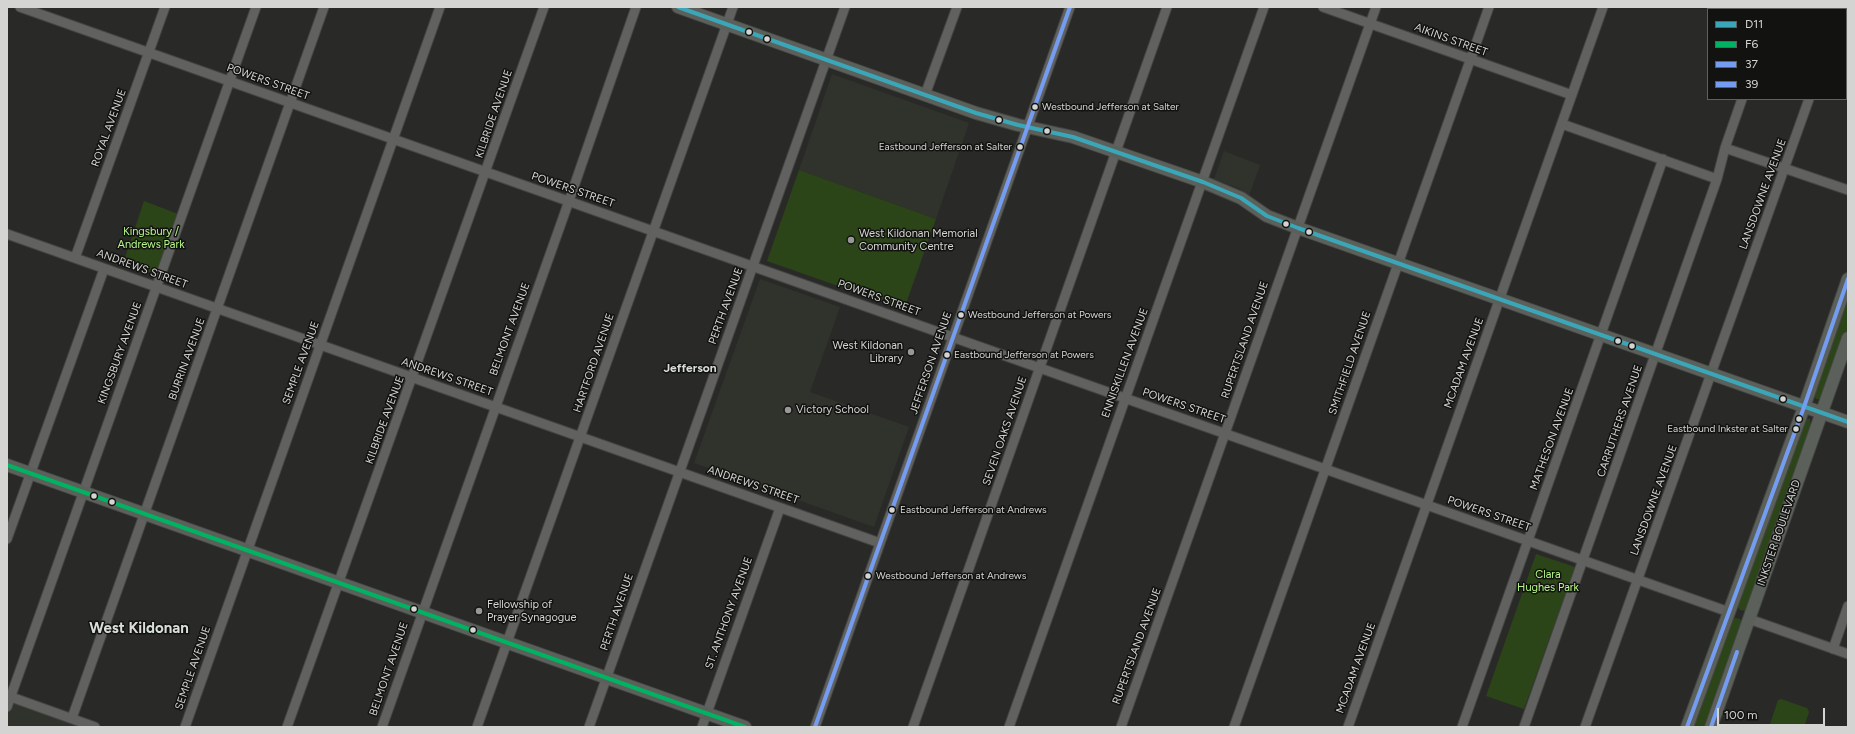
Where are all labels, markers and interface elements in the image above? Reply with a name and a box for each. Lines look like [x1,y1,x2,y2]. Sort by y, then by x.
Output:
legend [1707,8,1847,100]
text: D11 [1745,17,1763,31]
street label: AIKINS STREET [1413,21,1489,59]
unlabelled marker [744,27,754,37]
unlabelled marker [762,34,772,44]
text: F6 [1745,37,1758,51]
text: 37 [1745,57,1758,71]
street label: POWERS STREET [225,61,311,103]
street label: KILBRIDE AVENUE [473,68,515,160]
text: 39 [1745,77,1758,91]
street label: ROYAL AVENUE [89,87,129,169]
place label: Westbound Jefferson at Salter [1042,101,1179,113]
marker: Westbound Jefferson at Salter [1030,102,1040,112]
unlabelled marker [994,115,1004,125]
unlabelled marker [1042,126,1052,136]
street label: LANSDOWNE AVENUE [1737,137,1789,251]
place label: Eastbound Jefferson at Salter [879,141,1012,153]
marker: Eastbound Jefferson at Salter [1015,142,1025,152]
street label: POWERS STREET [530,170,616,210]
unlabelled marker [1281,219,1291,229]
park label: Kingsbury / Andrews Park [118,225,184,251]
place label: West Kildonan Memorial Community Centre [859,227,978,253]
unlabelled marker [1304,227,1314,237]
marker: West Kildonan Memorial Community Centre [846,235,856,245]
street label: ANDREWS STREET [95,246,189,292]
street label: PERTH AVENUE [706,266,746,346]
street label: POWERS STREET [836,277,922,319]
street label: RUPERTSLAND AVENUE [1219,280,1271,400]
street label: BELMONT AVENUE [487,281,533,377]
street label: KINGSBURY AVENUE [95,300,145,406]
street label: ENNISKILLEN AVENUE [1099,306,1151,420]
place label: Westbound Jefferson at Powers [968,309,1111,321]
street label: SMITHFIELD AVENUE [1326,309,1374,417]
street label: JEFFERSON AVENUE [907,310,955,416]
marker: Westbound Jefferson at Powers [956,310,966,320]
street label: HARTFORD AVENUE [571,312,617,414]
street label: BURRIN AVENUE [166,316,208,402]
street label: MCADAM AVENUE [1441,316,1487,410]
street label: SEMPLE AVENUE [280,319,322,407]
unlabelled marker [1613,336,1623,346]
place label: West Kildonan Library [832,339,903,365]
unlabelled marker [1627,341,1637,351]
marker: West Kildonan Library [906,347,916,357]
place label: Eastbound Jefferson at Powers [954,349,1094,361]
marker: Eastbound Jefferson at Powers [942,350,952,360]
street label: ANDREWS STREET [400,355,494,399]
district label: Jefferson [663,361,717,375]
street label: CARRUTHERS AVENUE [1595,363,1645,479]
street label: KILBRIDE AVENUE [363,374,407,466]
street label: SEVEN OAKS AVENUE [980,375,1030,487]
street label: POWERS STREET [1141,386,1227,426]
street label: MATHESON AVENUE [1527,386,1577,492]
unlabelled marker [1778,394,1788,404]
place label: Victory School [796,403,869,417]
marker: Victory School [783,405,793,415]
unlabelled marker [1794,414,1804,424]
place label: Eastbound Inkster at Salter [1667,423,1788,435]
marker: Eastbound Inkster at Salter [1791,424,1801,434]
street label: LANSDOWNE AVENUE [1628,443,1680,557]
street label: ANDREWS STREET [706,463,800,507]
street label: INKSTER BOULEVARD [1755,478,1803,588]
unlabelled marker [89,491,99,501]
street label: POWERS STREET [1446,494,1532,534]
unlabelled marker [107,497,117,507]
place label: Eastbound Jefferson at Andrews [900,504,1047,516]
marker: Eastbound Jefferson at Andrews [887,505,897,515]
street label: ST. ANTHONY AVENUE [703,555,755,671]
park label: Clara Hughes Park [1517,568,1579,594]
place label: Westbound Jefferson at Andrews [876,570,1026,582]
marker: Westbound Jefferson at Andrews [863,571,873,581]
street label: PERTH AVENUE [598,572,636,652]
street label: RUPERTSLAND AVENUE [1110,586,1164,706]
place label: Fellowship of Prayer Synagogue [487,598,576,624]
unlabelled marker [409,604,419,614]
marker: Fellowship of Prayer Synagogue [474,606,484,616]
district label: West Kildonan [89,620,189,638]
street label: BELMONT AVENUE [367,621,411,717]
street label: MCADAM AVENUE [1333,621,1379,715]
street label: SEMPLE AVENUE [172,624,214,712]
unlabelled marker [468,625,478,635]
scale bar [1719,700,1827,726]
text: 100 m [1724,708,1758,722]

